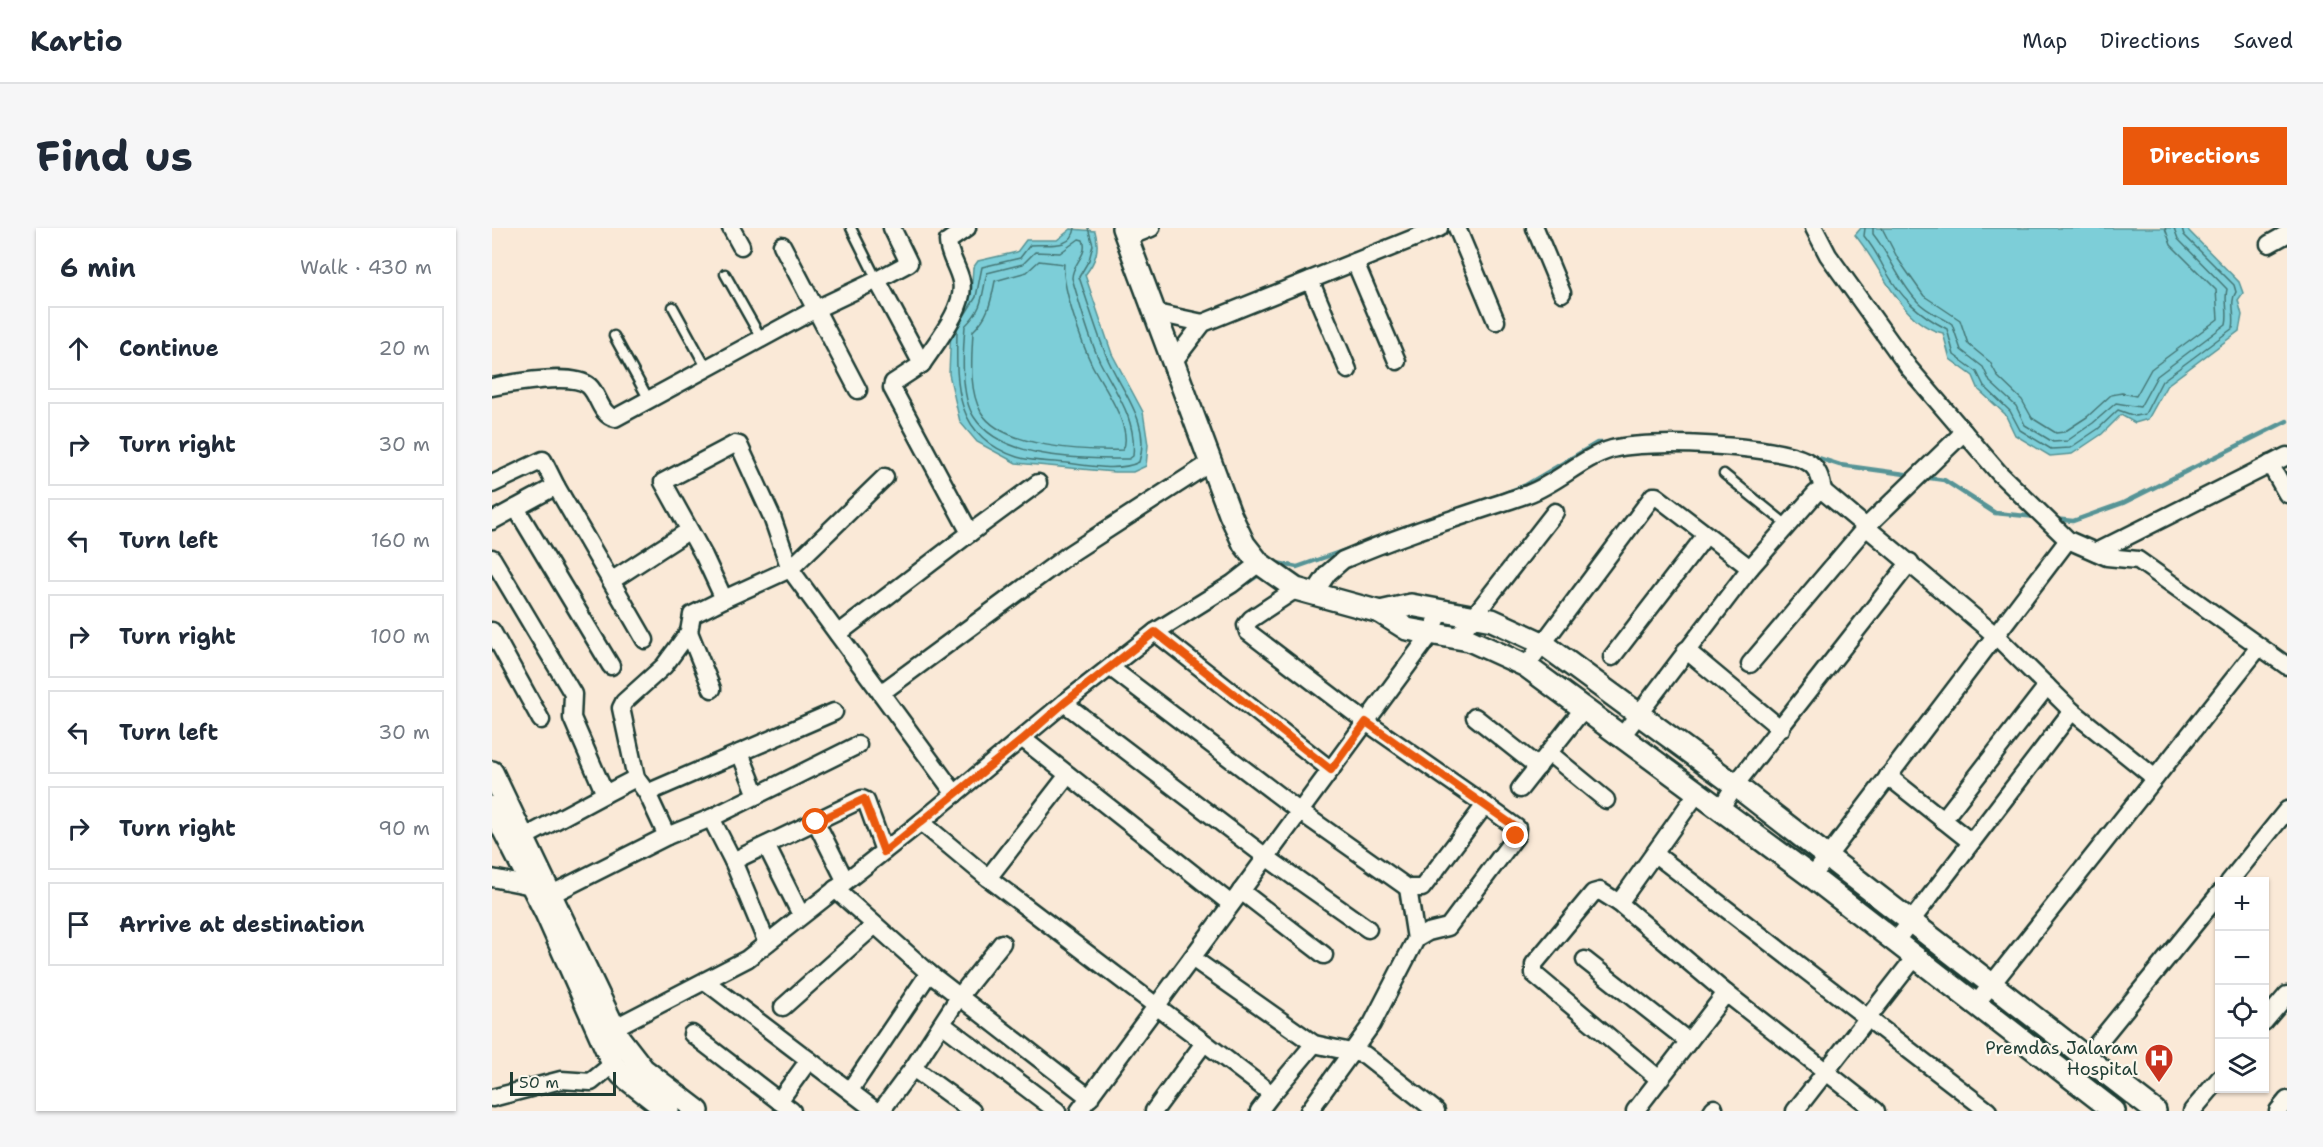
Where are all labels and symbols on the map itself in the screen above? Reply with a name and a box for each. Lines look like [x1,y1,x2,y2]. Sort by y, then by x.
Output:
route start [802,808,828,834]
route end [1502,822,1528,848]
place label: Premdas Jalaram Hospital [1985,1036,2139,1081]
hospital icon: Premdas Jalaram Hospital [2143,1042,2175,1084]
scale bar [510,1069,616,1096]

